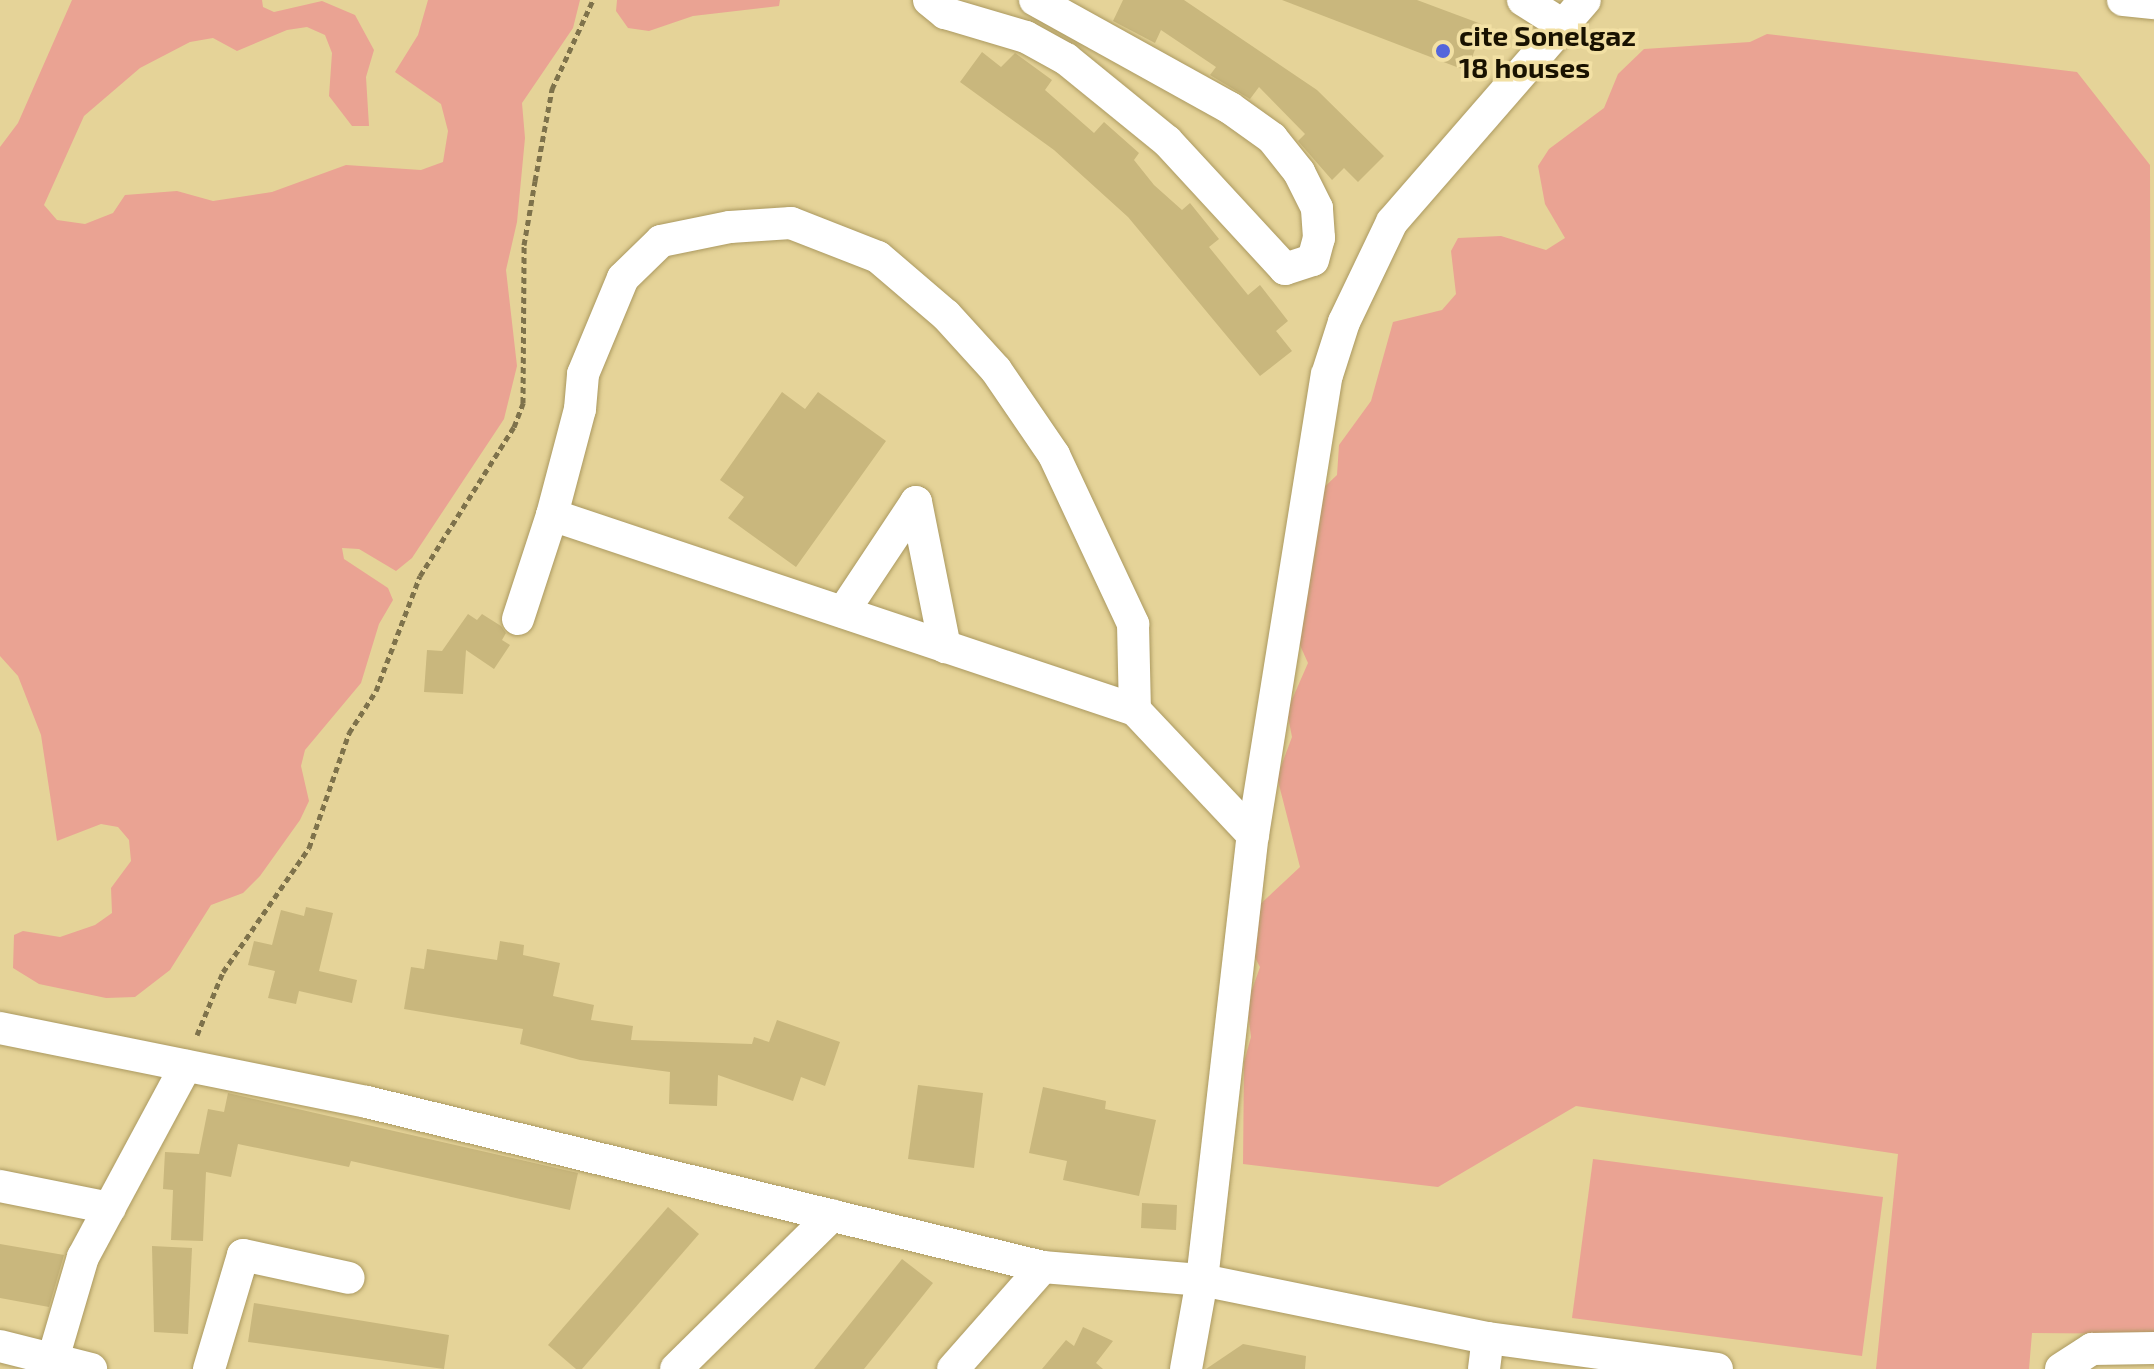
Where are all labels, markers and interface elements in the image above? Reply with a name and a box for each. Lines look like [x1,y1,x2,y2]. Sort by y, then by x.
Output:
place label: cite Sonelgaz 18 houses [1459,18,1636,84]
marker: cite Sonelgaz 18 houses [1434,42,1452,60]

